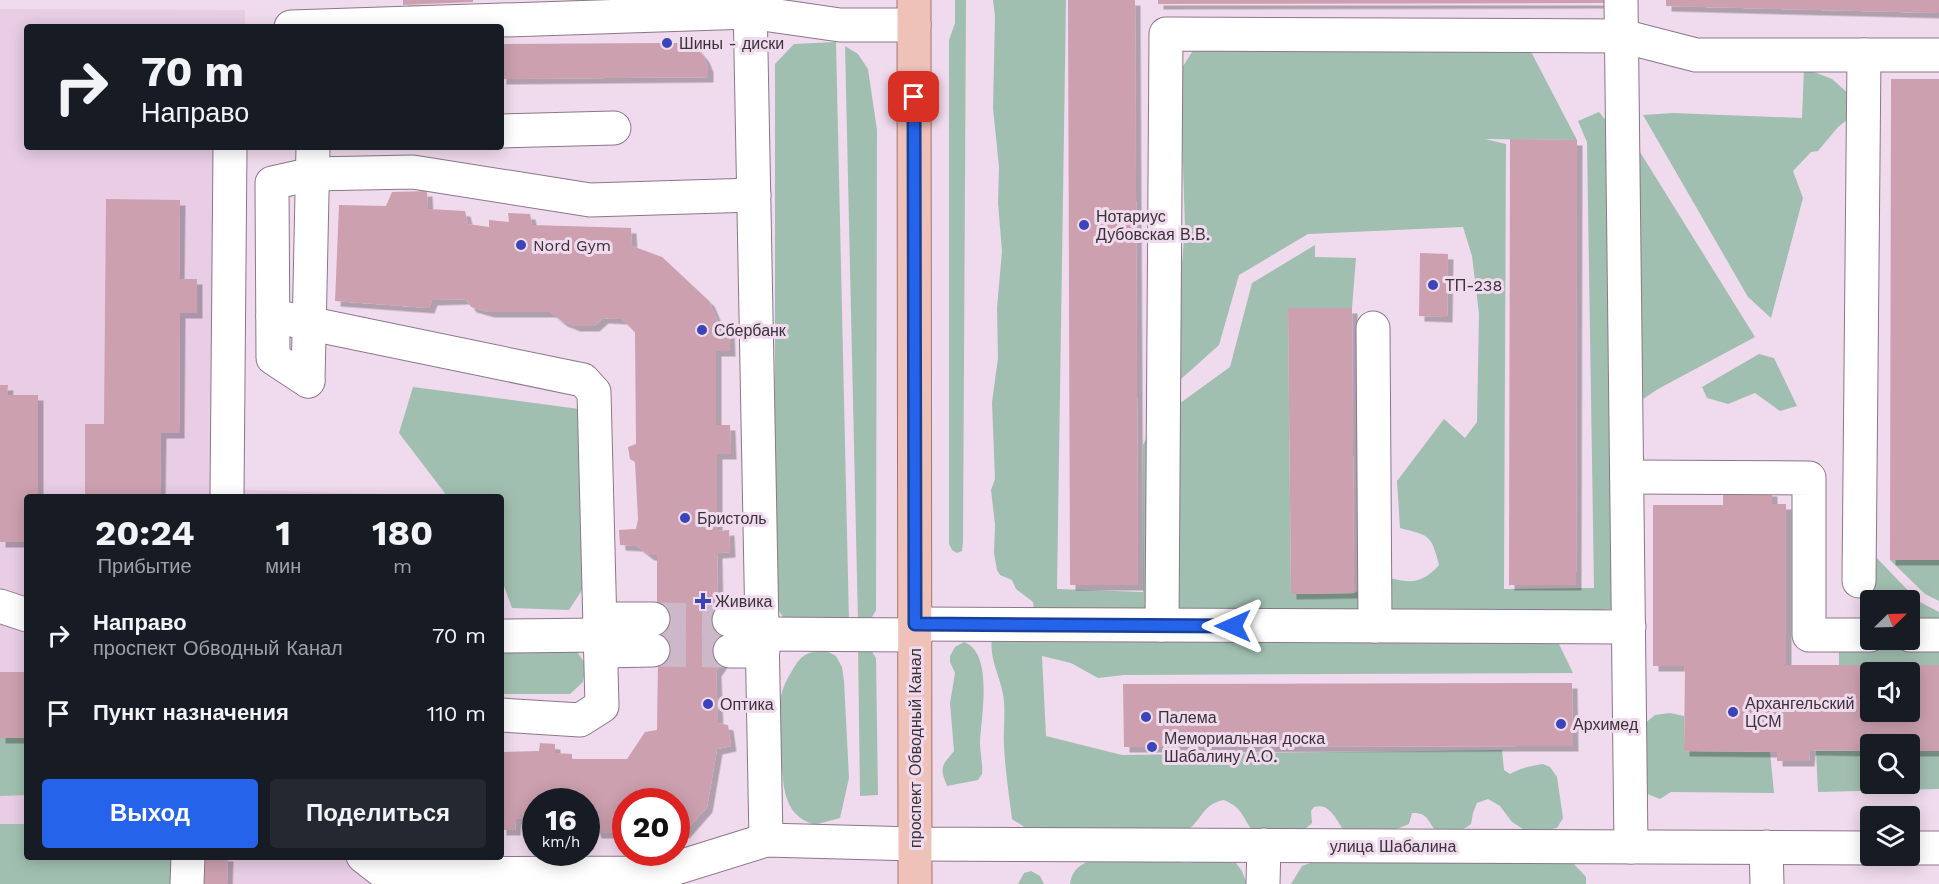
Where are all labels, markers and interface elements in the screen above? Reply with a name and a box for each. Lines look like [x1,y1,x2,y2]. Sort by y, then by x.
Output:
place label: Шины - диски [679,34,784,53]
marker: Шины - диски [660,36,674,50]
text: 70 m [141,47,244,96]
icon: right [42,48,120,126]
pin [888,71,939,122]
icon: arrive [897,80,930,113]
text: Направо [141,97,249,129]
place label: Нотариус Дубовская В.В. [1096,207,1210,244]
marker: Нотариус Дубовская В.В. [1077,218,1091,232]
place label: Nord Gym [533,236,611,255]
marker: Nord Gym [514,238,528,252]
place label: ТП-238 [1445,276,1502,295]
marker: ТП-238 [1426,278,1440,292]
place label: Сбербанк [714,321,787,340]
marker: Сбербанк [695,323,709,337]
place label: Бристоль [697,509,767,528]
marker: Бристоль [678,511,692,525]
text: 20:24 [95,512,195,554]
text: 1 [275,512,291,554]
text: 180 [372,512,433,554]
text: Прибытие [98,554,192,578]
text: мин [265,554,301,578]
text: m [393,554,412,578]
north arrow [1860,590,1920,650]
map controls [1860,590,1920,866]
place label: Живика [715,592,773,611]
marker: Живика [696,594,710,608]
position arrow [1201,594,1265,658]
text: Направо [93,610,187,635]
icon: right [42,619,75,652]
text: 70 m [432,623,486,648]
text: проспект Обводный Канал [93,636,343,660]
street label: проспект Обводный Канал [906,648,925,848]
button: sound [1860,662,1920,722]
place label: Архангельский ЦСМ [1745,694,1854,731]
place label: Оптика [720,695,774,714]
icon: arrive [42,697,75,730]
marker: Оптика [701,697,715,711]
text: Пункт назначения [93,700,289,725]
text: 110 m [427,701,486,726]
marker: Архангельский ЦСМ [1726,705,1740,719]
place label: Палема [1158,708,1217,727]
marker: Палема [1139,710,1153,724]
place label: Архимед [1573,715,1639,734]
marker: Архимед [1554,717,1568,731]
place label: Мемориальная доска Шабалину А.О. [1164,729,1325,766]
button: search [1860,734,1920,794]
marker: Мемориальная доска Шабалину А.О. [1145,740,1159,754]
button: Выход [42,779,258,848]
button: Поделиться [270,779,486,848]
speed limit sign: 20 [612,788,690,866]
text: 16 [545,802,577,837]
button: layers [1860,806,1920,866]
text: km/h [542,833,580,851]
street label: улица Шабалина [1330,837,1456,856]

